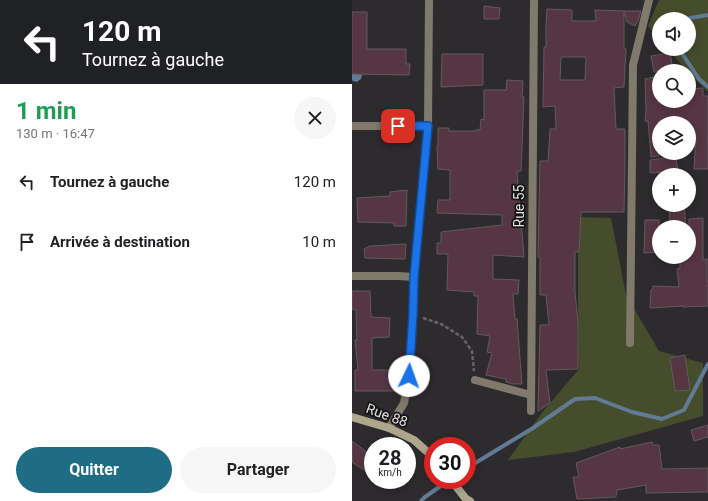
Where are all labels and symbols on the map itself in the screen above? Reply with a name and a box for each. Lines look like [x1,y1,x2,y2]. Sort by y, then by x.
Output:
pin [381,109,415,143]
street label: Rue 55 [511,184,527,227]
position arrow [388,355,430,397]
street label: Rue 88 [364,400,410,430]
speed limit sign: 30 [424,437,476,489]

